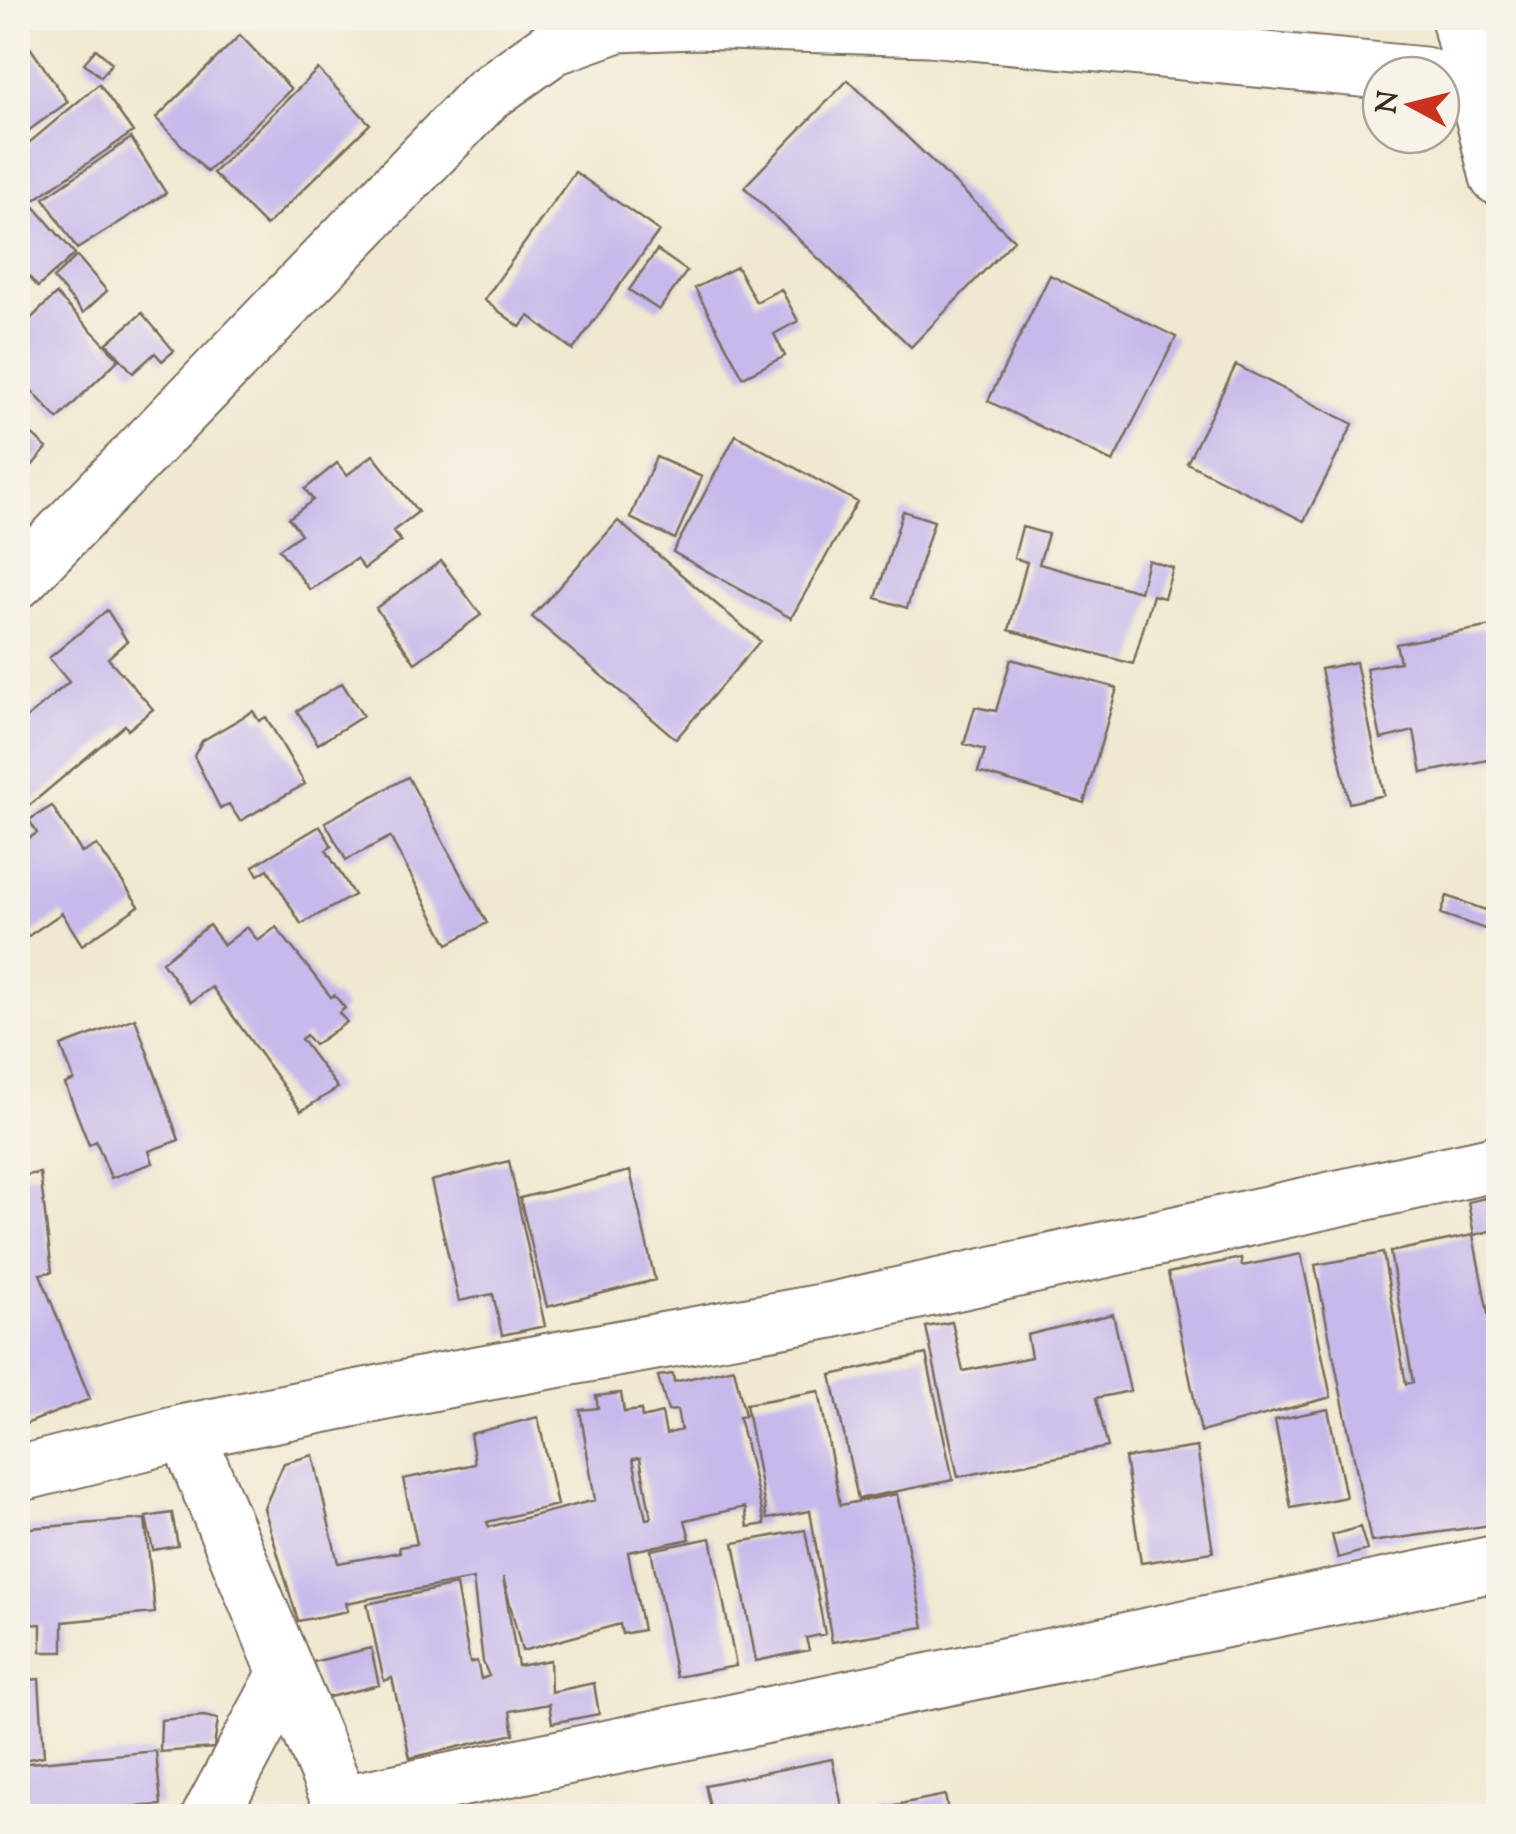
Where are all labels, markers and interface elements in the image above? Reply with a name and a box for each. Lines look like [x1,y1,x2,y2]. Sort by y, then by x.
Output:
north arrow [1361,55,1461,155]
text: N [1368,89,1410,116]

